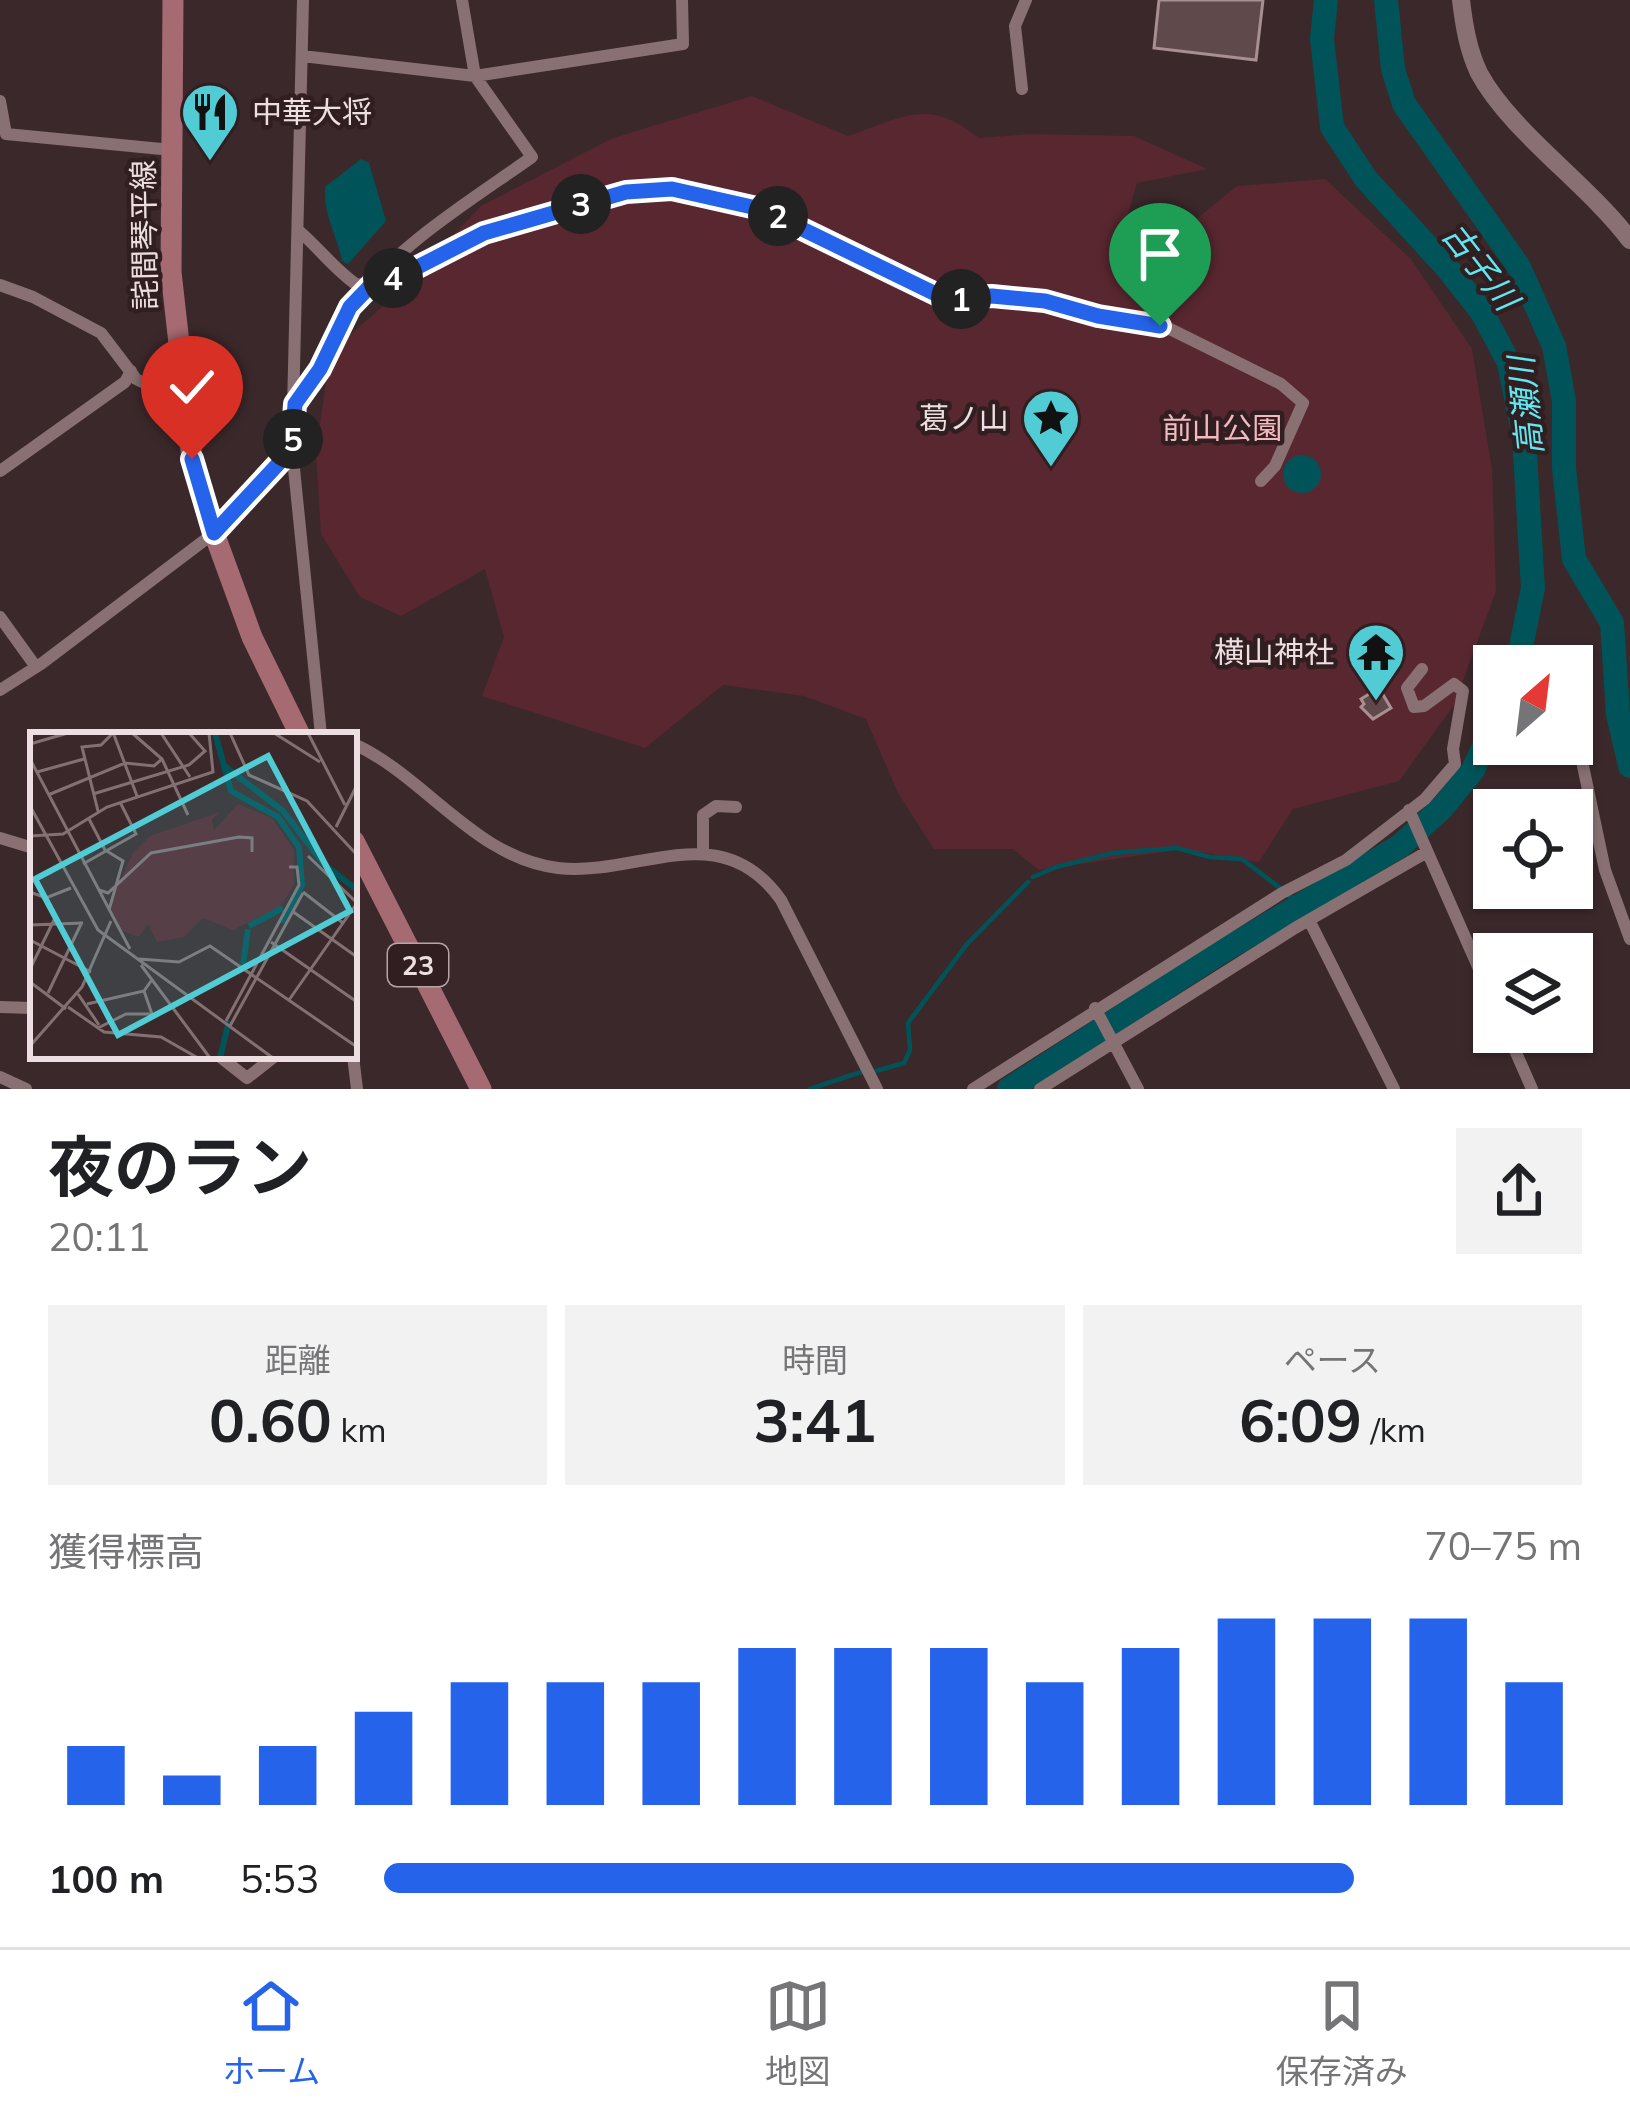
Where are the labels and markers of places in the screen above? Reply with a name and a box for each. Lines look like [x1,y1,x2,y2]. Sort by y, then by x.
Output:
restaurant icon: 中華大将 [179,81,241,163]
place label: 中華大将 [252,93,372,131]
pin: 3 [551,174,611,234]
pin: 2 [748,186,808,246]
pin [1109,203,1211,326]
pin: 4 [363,248,423,308]
pin: 1 [931,269,991,329]
pin [141,336,243,459]
place icon: 葛ノ山 [1020,387,1082,469]
place label: 葛ノ山 [919,399,1009,437]
pin: 5 [263,409,323,469]
temple icon: 横山神社 [1345,621,1407,703]
place label: 横山神社 [1214,633,1334,671]

